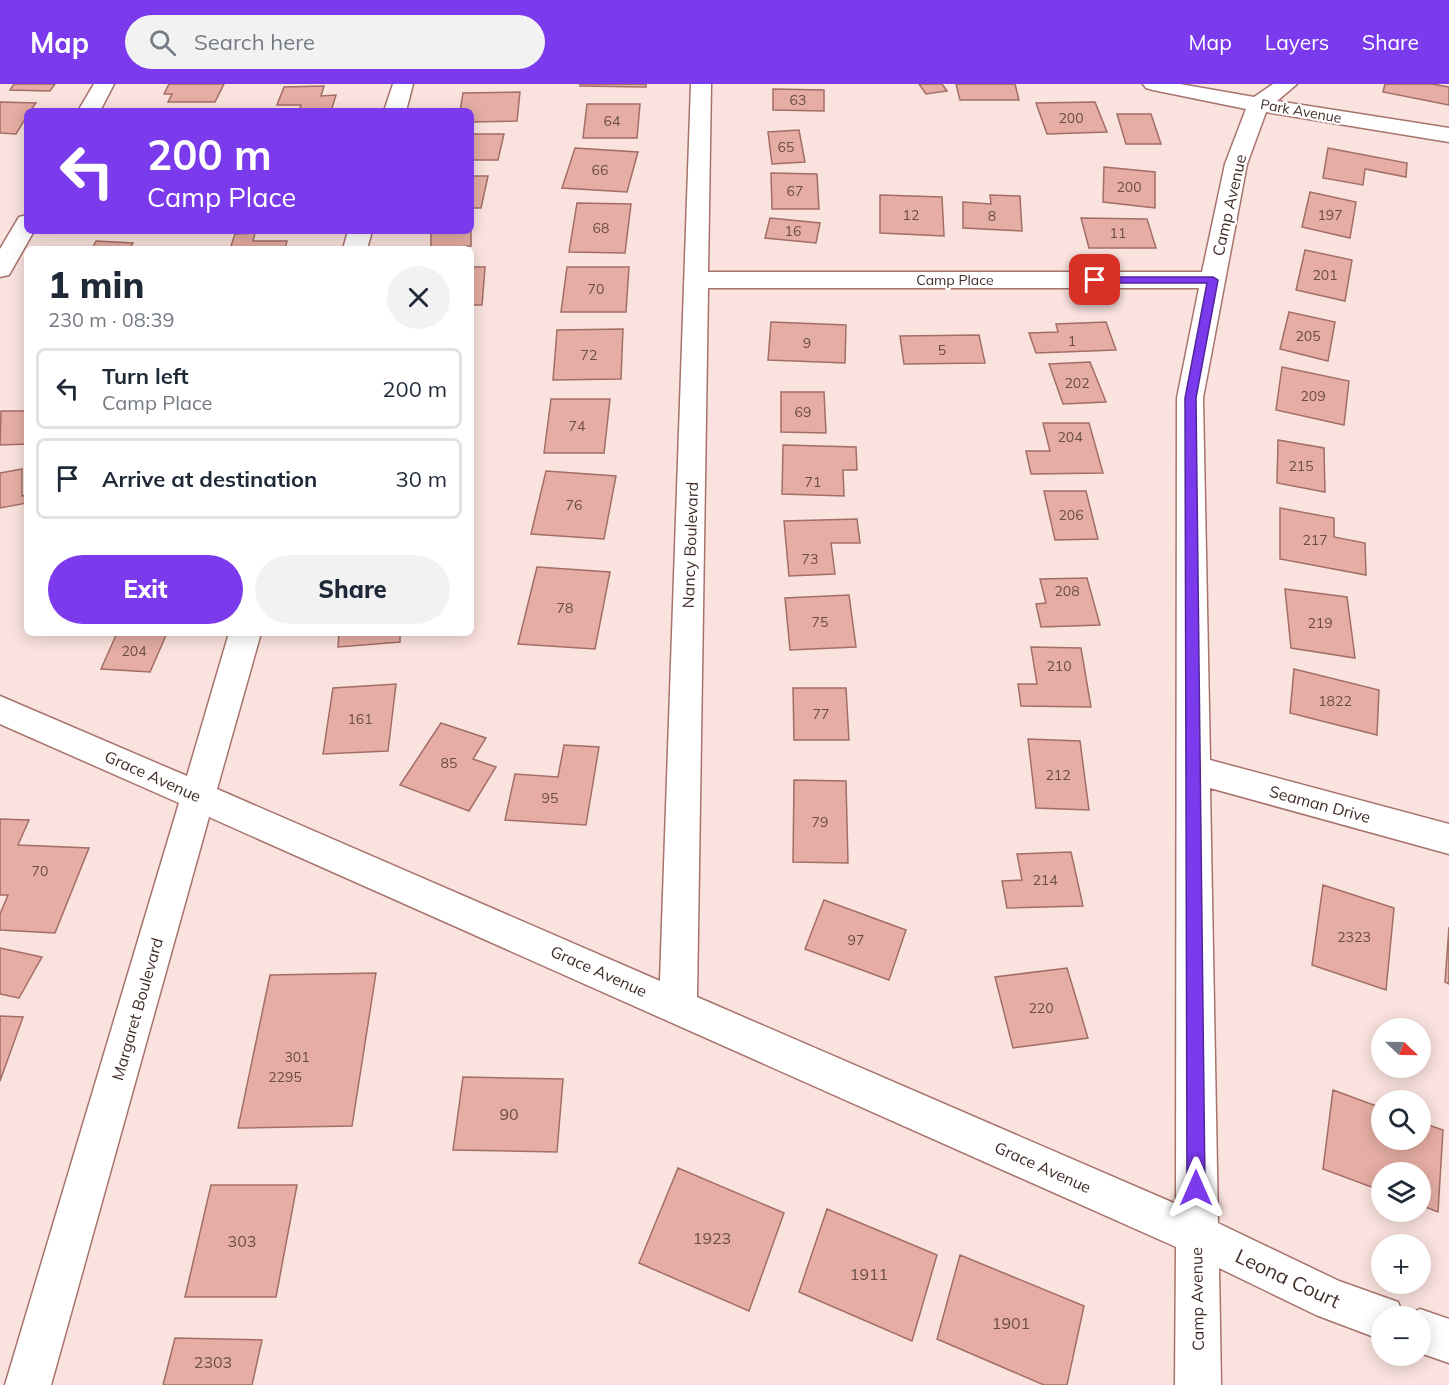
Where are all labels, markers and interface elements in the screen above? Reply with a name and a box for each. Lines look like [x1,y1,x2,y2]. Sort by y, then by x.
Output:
search box [125,15,545,69]
text: Map [30,25,89,60]
icon: search [146,26,179,59]
text: Search here [194,28,315,56]
text: Map [1189,29,1232,55]
text: Layers [1265,29,1329,55]
text: Share [1362,29,1419,55]
house number: 63 [790,91,806,109]
street label: Park Avenue [1259,95,1343,127]
house number: 200 [1058,109,1084,127]
house number: 64 [604,112,621,130]
text: 200 m [147,128,272,181]
icon: left [48,132,126,210]
house number: 65 [778,138,794,156]
street label: Camp Avenue [1208,152,1250,258]
house number: 66 [592,161,608,179]
house number: 200 [1116,178,1142,196]
text: Camp Place [147,180,296,214]
house number: 67 [787,182,803,200]
house number: 12 [903,206,919,224]
house number: 197 [1317,206,1343,224]
house number: 8 [988,207,996,225]
house number: 68 [593,219,609,237]
house number: 16 [785,222,801,240]
house number: 11 [1110,224,1126,242]
pin [1069,254,1120,305]
text: 1 min [48,262,144,307]
icon: arrive [1078,263,1111,296]
button: close [387,266,450,329]
house number: 201 [1312,266,1338,284]
street label: Camp Place [916,271,994,289]
house number: 70 [588,280,604,298]
text: 230 m · 08:39 [48,307,174,332]
house number: 205 [1295,327,1321,345]
house number: 1 [1068,332,1076,350]
house number: 9 [803,334,811,352]
house number: 5 [938,341,946,359]
house number: 72 [581,346,597,364]
text: Turn left [102,362,189,390]
icon: left [51,372,84,405]
house number: 202 [1064,374,1090,392]
text: 200 m [382,375,447,403]
house number: 209 [1300,387,1326,405]
text: Camp Place [102,390,213,415]
house number: 69 [795,403,811,421]
house number: 74 [569,417,586,435]
house number: 204 [1057,428,1083,446]
house number: 215 [1288,457,1314,475]
icon: arrive [51,462,84,495]
text: Arrive at destination [102,465,317,493]
text: 30 m [396,465,447,493]
house number: 71 [805,473,821,491]
street label: Nancy Boulevard [678,481,702,609]
house number: 76 [566,496,582,514]
house number: 206 [1058,506,1084,524]
house number: 217 [1302,531,1328,549]
house number: 73 [802,550,818,568]
button: Exit [48,555,243,624]
button: Share [255,555,450,624]
house number: 208 [1054,582,1080,600]
house number: 78 [557,599,573,617]
house number: 75 [812,613,828,631]
house number: 219 [1307,614,1333,632]
house number: 204 [121,642,147,660]
house number: 210 [1046,657,1072,675]
house number: 1822 [1318,692,1352,710]
house number: 77 [813,705,829,723]
house number: 161 [347,710,373,728]
street label: Grace Avenue [102,746,204,806]
house number: 85 [441,754,457,772]
house number: 212 [1045,766,1071,784]
street label: Seaman Drive [1267,781,1373,827]
house number: 95 [542,789,558,807]
house number: 79 [812,813,828,831]
house number: 70 [32,862,48,880]
house number: 214 [1032,871,1058,889]
house number: 2323 [1337,928,1371,946]
house number: 97 [848,931,864,949]
street label: Margaret Boulevard [107,935,167,1083]
street label: Grace Avenue [548,941,650,1001]
house number: 220 [1028,999,1054,1017]
north arrow [1371,1018,1431,1078]
map controls [1371,1018,1431,1366]
house number: 301 [284,1048,310,1066]
house number: 2295 [268,1068,302,1086]
button: search [1371,1090,1431,1150]
house number: 90 [499,1104,519,1124]
street label: Grace Avenue [992,1137,1094,1197]
position arrow [1164,1156,1228,1220]
button: layers [1371,1162,1431,1222]
house number: 1923 [693,1228,731,1248]
house number: 303 [228,1231,256,1251]
button: + [1371,1234,1431,1294]
street label: Leona Court [1232,1243,1344,1313]
street label: Camp Avenue [1186,1247,1208,1351]
house number: 1911 [850,1264,888,1284]
button: − [1371,1306,1431,1366]
house number: 1901 [992,1313,1030,1333]
house number: 2303 [194,1352,232,1372]

